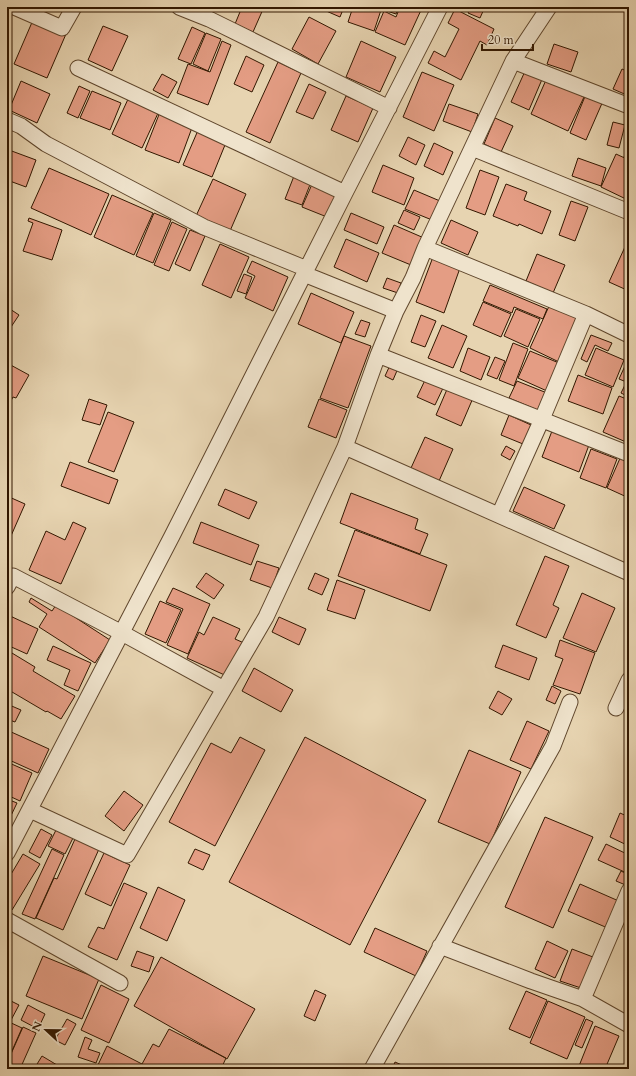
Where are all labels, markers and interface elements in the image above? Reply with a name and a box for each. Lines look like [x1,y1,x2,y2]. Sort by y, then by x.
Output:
scale bar [482,26,533,52]
text: 20 m [488,32,515,48]
north arrow [26,1010,66,1050]
text: N [28,1019,46,1034]

